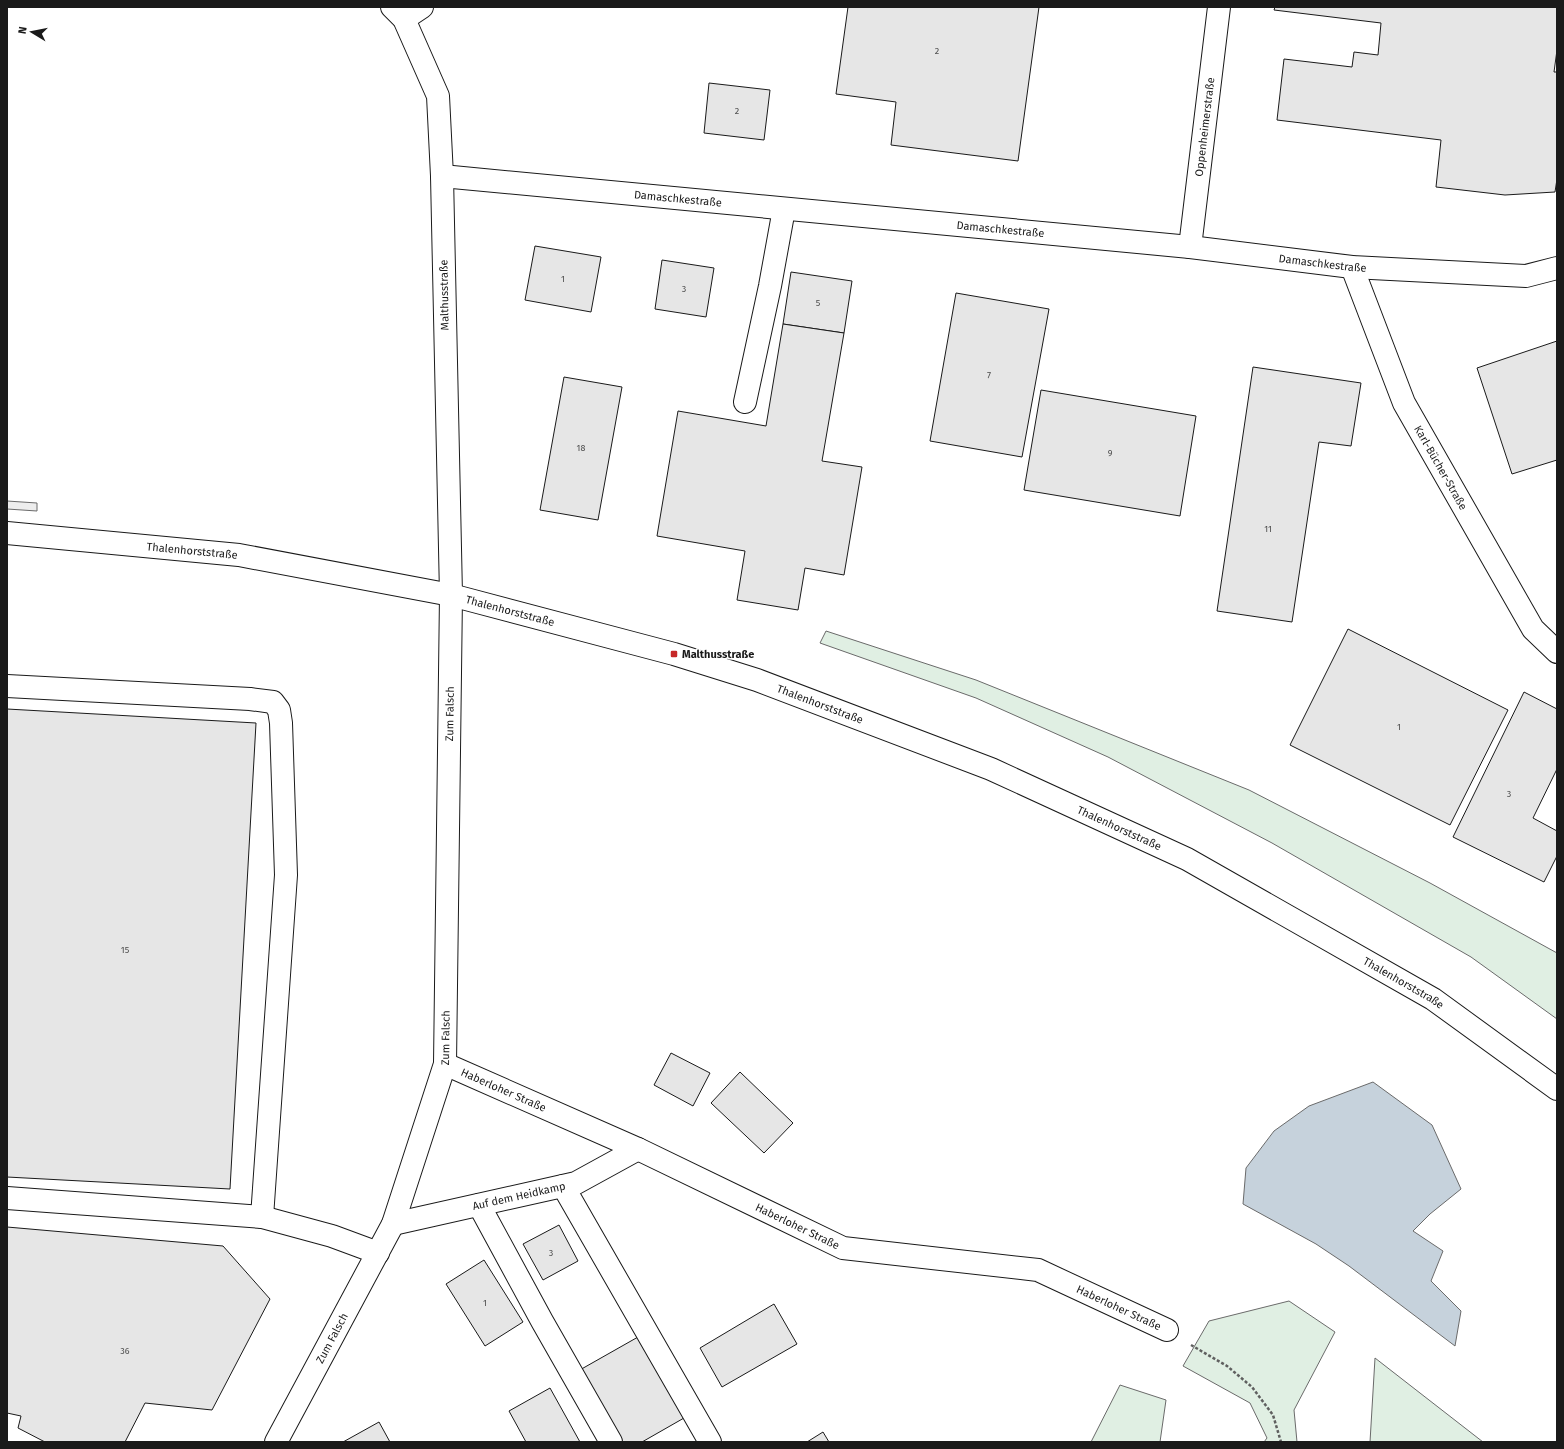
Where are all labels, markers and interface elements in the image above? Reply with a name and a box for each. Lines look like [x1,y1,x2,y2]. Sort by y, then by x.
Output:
north arrow [12,12,52,52]
text: N [16,26,30,35]
house number: 2 [935,46,939,56]
street label: Oppenheimerstraße [1193,77,1217,177]
house number: 2 [735,106,739,116]
street label: Damaschkestraße [633,188,722,210]
street label: Damaschkestraße [956,219,1045,240]
street label: Damaschkestraße [1278,252,1367,275]
street label: Malthusstraße [437,259,452,331]
house number: 1 [561,274,565,284]
house number: 3 [682,284,686,294]
house number: 5 [816,298,821,308]
house number: 7 [987,370,991,380]
street label: Karl-Bücher-Straße [1411,423,1470,512]
house number: 18 [577,443,585,453]
house number: 9 [1108,448,1113,458]
house number: 11 [1264,524,1272,534]
street label: Thalenhorststraße [146,540,238,562]
street label: Thalenhorststraße [464,593,556,629]
place label: Malthusstraße [682,648,754,661]
marker: Malthusstraße [669,649,679,659]
street label: Thalenhorststraße [775,682,865,727]
street label: Zum Falsch [443,686,457,741]
house number: 1 [1397,722,1401,732]
house number: 3 [1507,789,1511,799]
street label: Thalenhorststraße [1075,803,1163,853]
house number: 15 [121,945,130,955]
street label: Thalenhorststraße [1361,955,1446,1012]
street label: Zum Falsch [439,1010,453,1065]
street label: Haberloher Straße [459,1066,548,1115]
street label: Auf dem Heidkamp [471,1180,567,1213]
street label: Haberloher Straße [753,1201,841,1252]
house number: 3 [549,1248,553,1258]
street label: Haberloher Straße [1074,1283,1163,1333]
house number: 1 [483,1298,487,1308]
street label: Zum Falsch [314,1311,351,1366]
house number: 36 [120,1346,130,1356]

